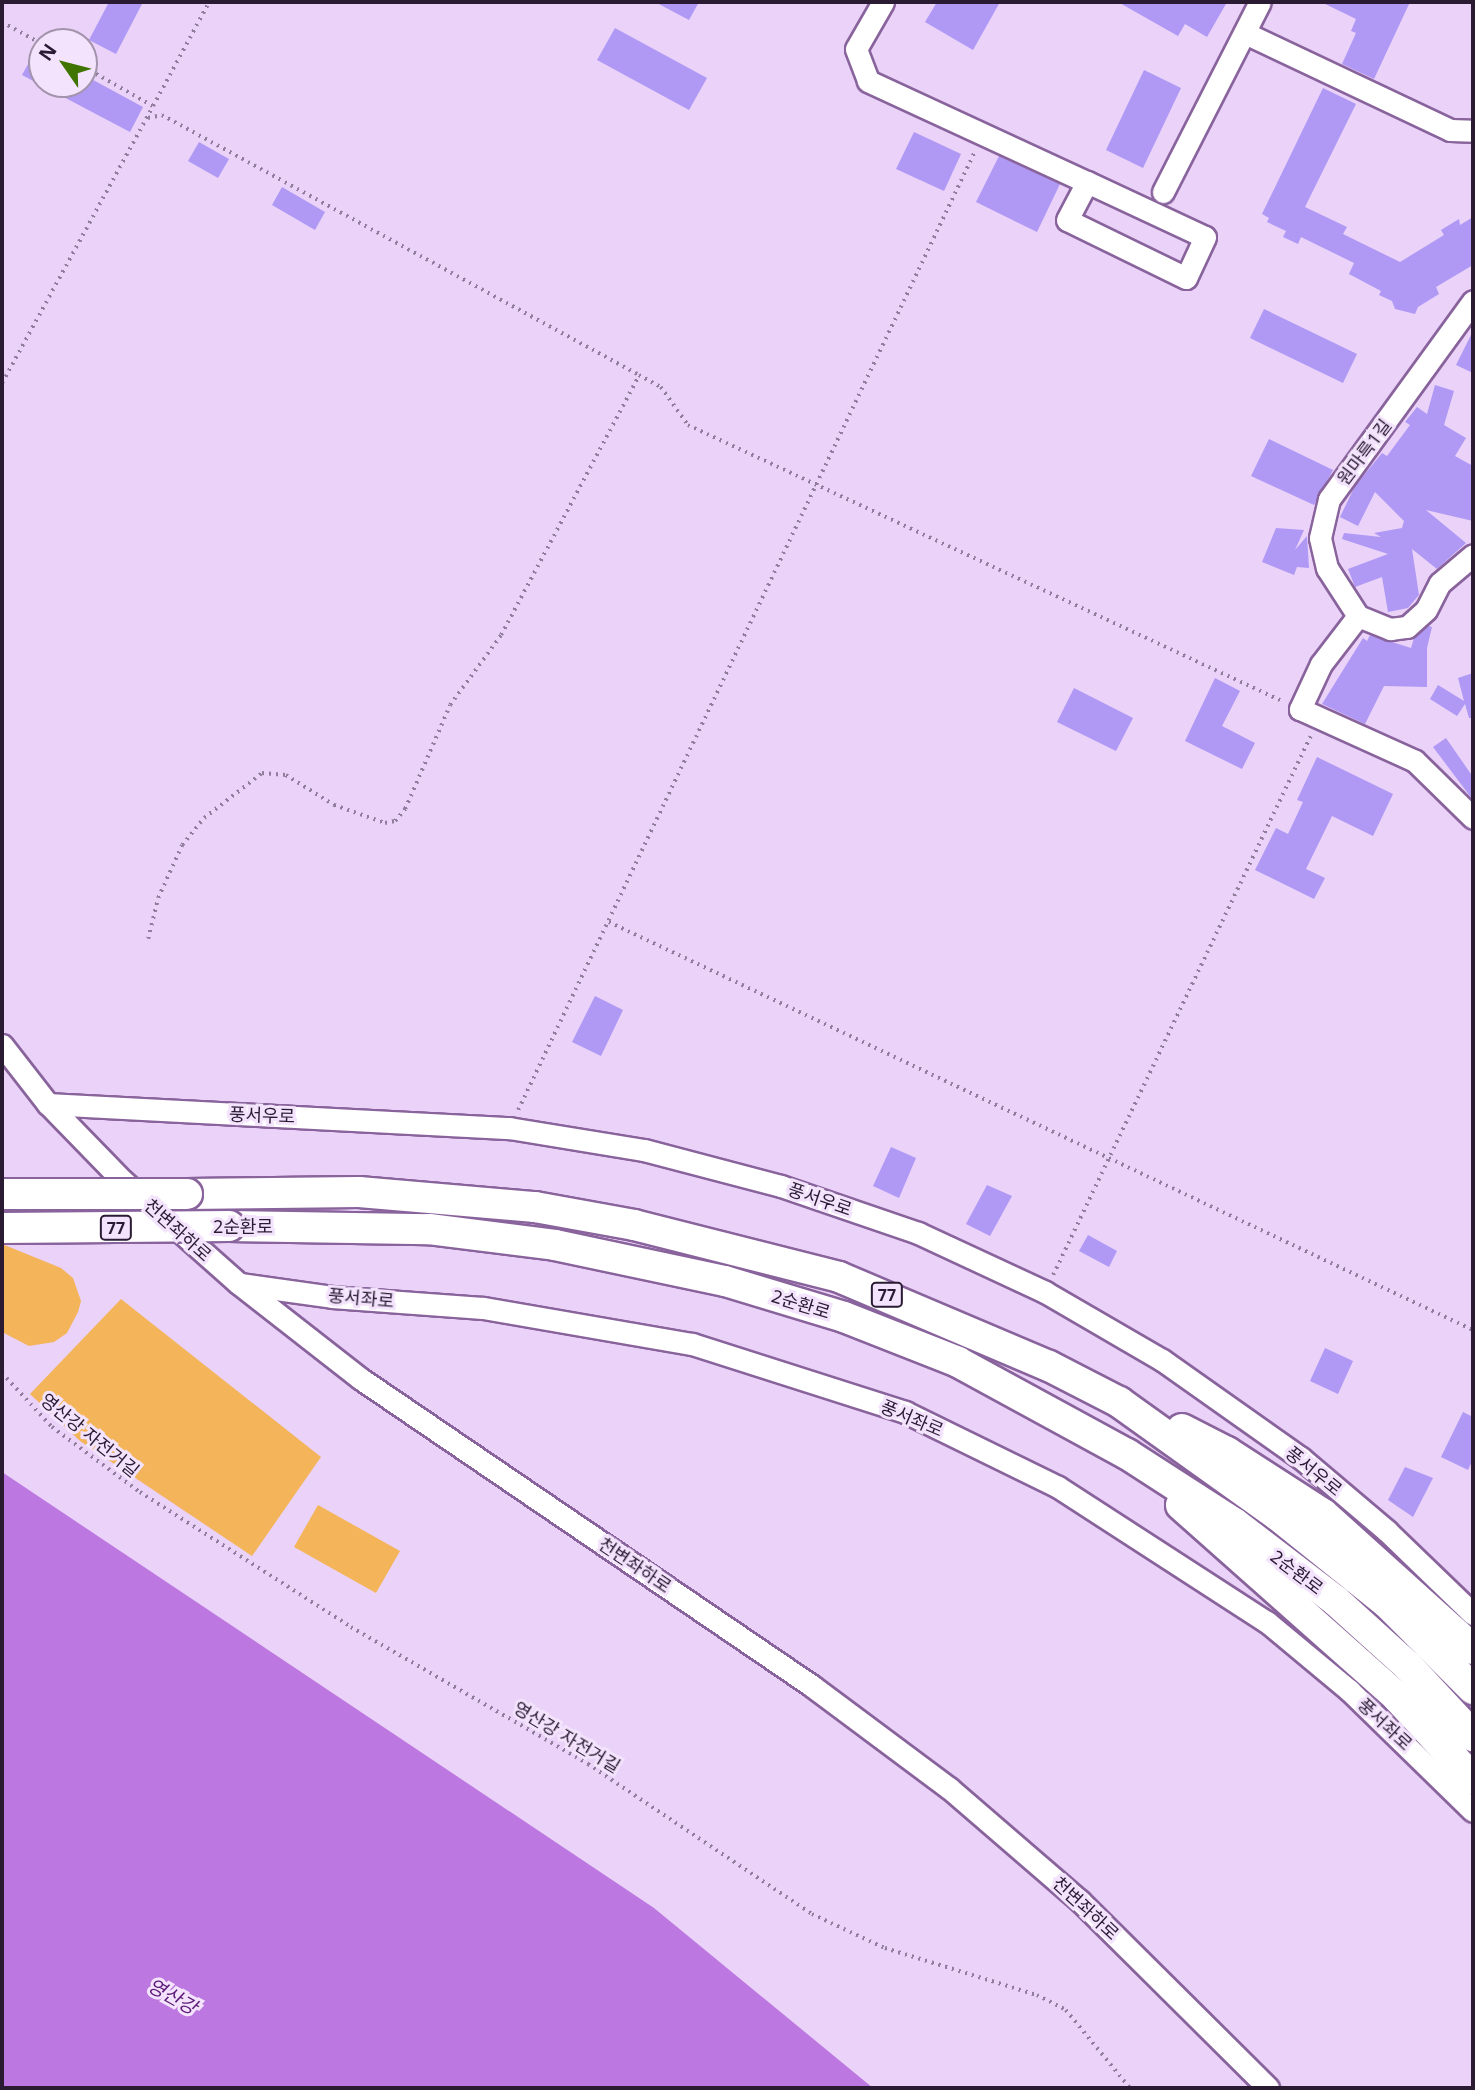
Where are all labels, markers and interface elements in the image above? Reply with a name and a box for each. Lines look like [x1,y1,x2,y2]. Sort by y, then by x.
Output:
north arrow [28,28,98,98]
text: N [32,38,63,66]
street label: 원마륵1길 [1332,415,1396,489]
street label: 풍서우로 [229,1103,295,1127]
street label: 풍서우로 [785,1178,855,1220]
street label: 천변좌하로 [140,1194,216,1266]
street label: 2순환로 [213,1215,273,1237]
road number: 77 [99,1216,134,1240]
road number: 77 [870,1282,904,1308]
street label: 풍서좌로 [327,1284,395,1312]
street label: 2순환로 [769,1285,833,1323]
street label: 영산강 자전거길 [36,1389,144,1481]
street label: 풍서좌로 [877,1395,947,1441]
street label: 풍서우로 [1281,1442,1347,1500]
street label: 천변좌하로 [595,1533,675,1597]
street label: 2순환로 [1267,1545,1327,1599]
street label: 풍서좌로 [1353,1694,1417,1754]
street label: 영산강 자전거길 [510,1697,624,1777]
street label: 천변좌하로 [1048,1872,1124,1944]
water label: 영산강 [144,1974,200,2020]

